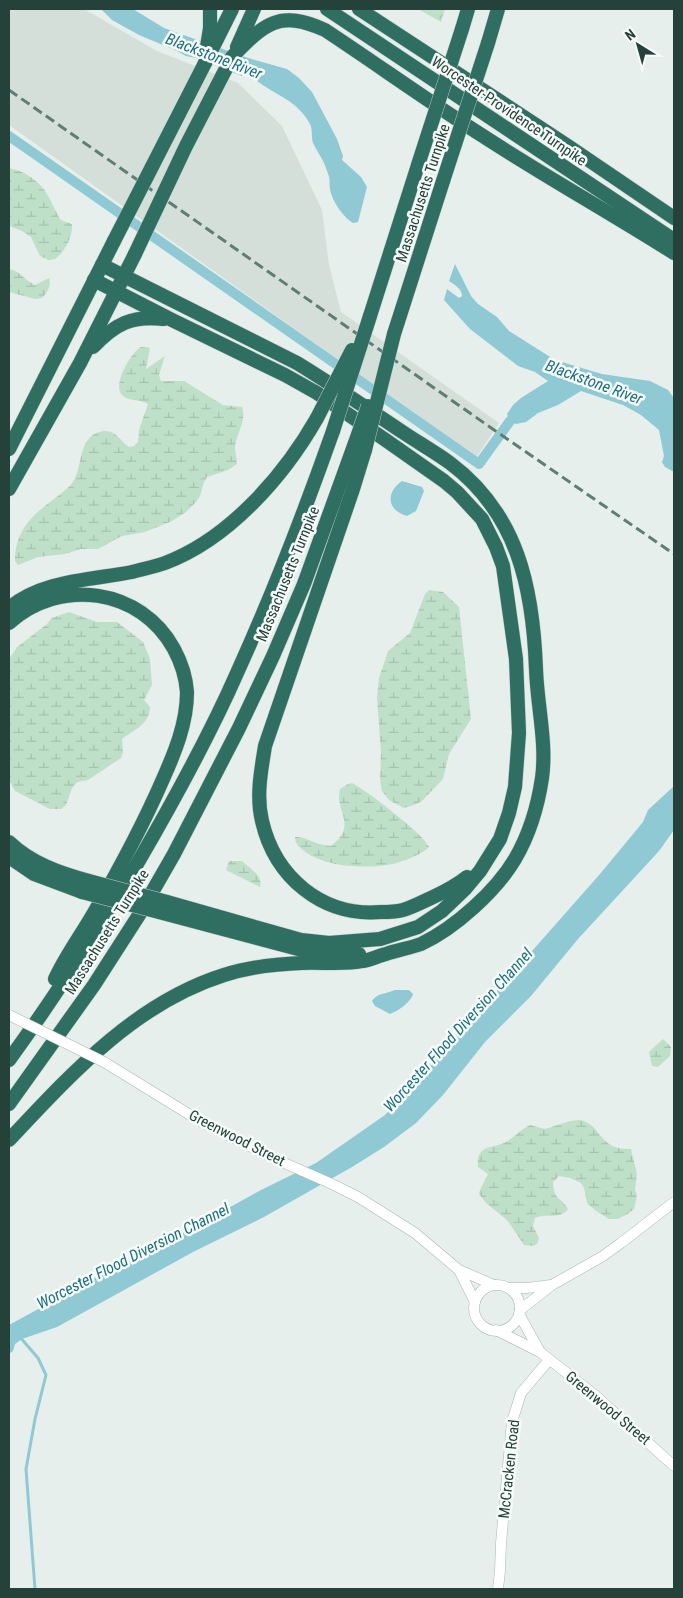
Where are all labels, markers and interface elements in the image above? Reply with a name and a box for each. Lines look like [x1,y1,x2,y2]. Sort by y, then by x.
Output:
north arrow [613,20,663,70]
text: N [622,26,638,44]
water label: Blackstone River [163,29,266,84]
street label: Worcester-Providence Turnpike [428,52,590,170]
street label: Massachusetts Turnpike [392,122,454,264]
water label: Blackstone River [543,356,646,409]
street label: Massachusetts Turnpike [253,504,323,644]
street label: Massachusetts Turnpike [61,866,153,998]
water label: Worcester Flood Diversion Channel [379,944,537,1116]
street label: Greenwood Street [186,1106,288,1170]
water label: Worcester Flood Diversion Channel [33,1199,233,1313]
street label: Greenwood Street [562,1367,654,1449]
street label: McCracken Road [495,1419,523,1519]

